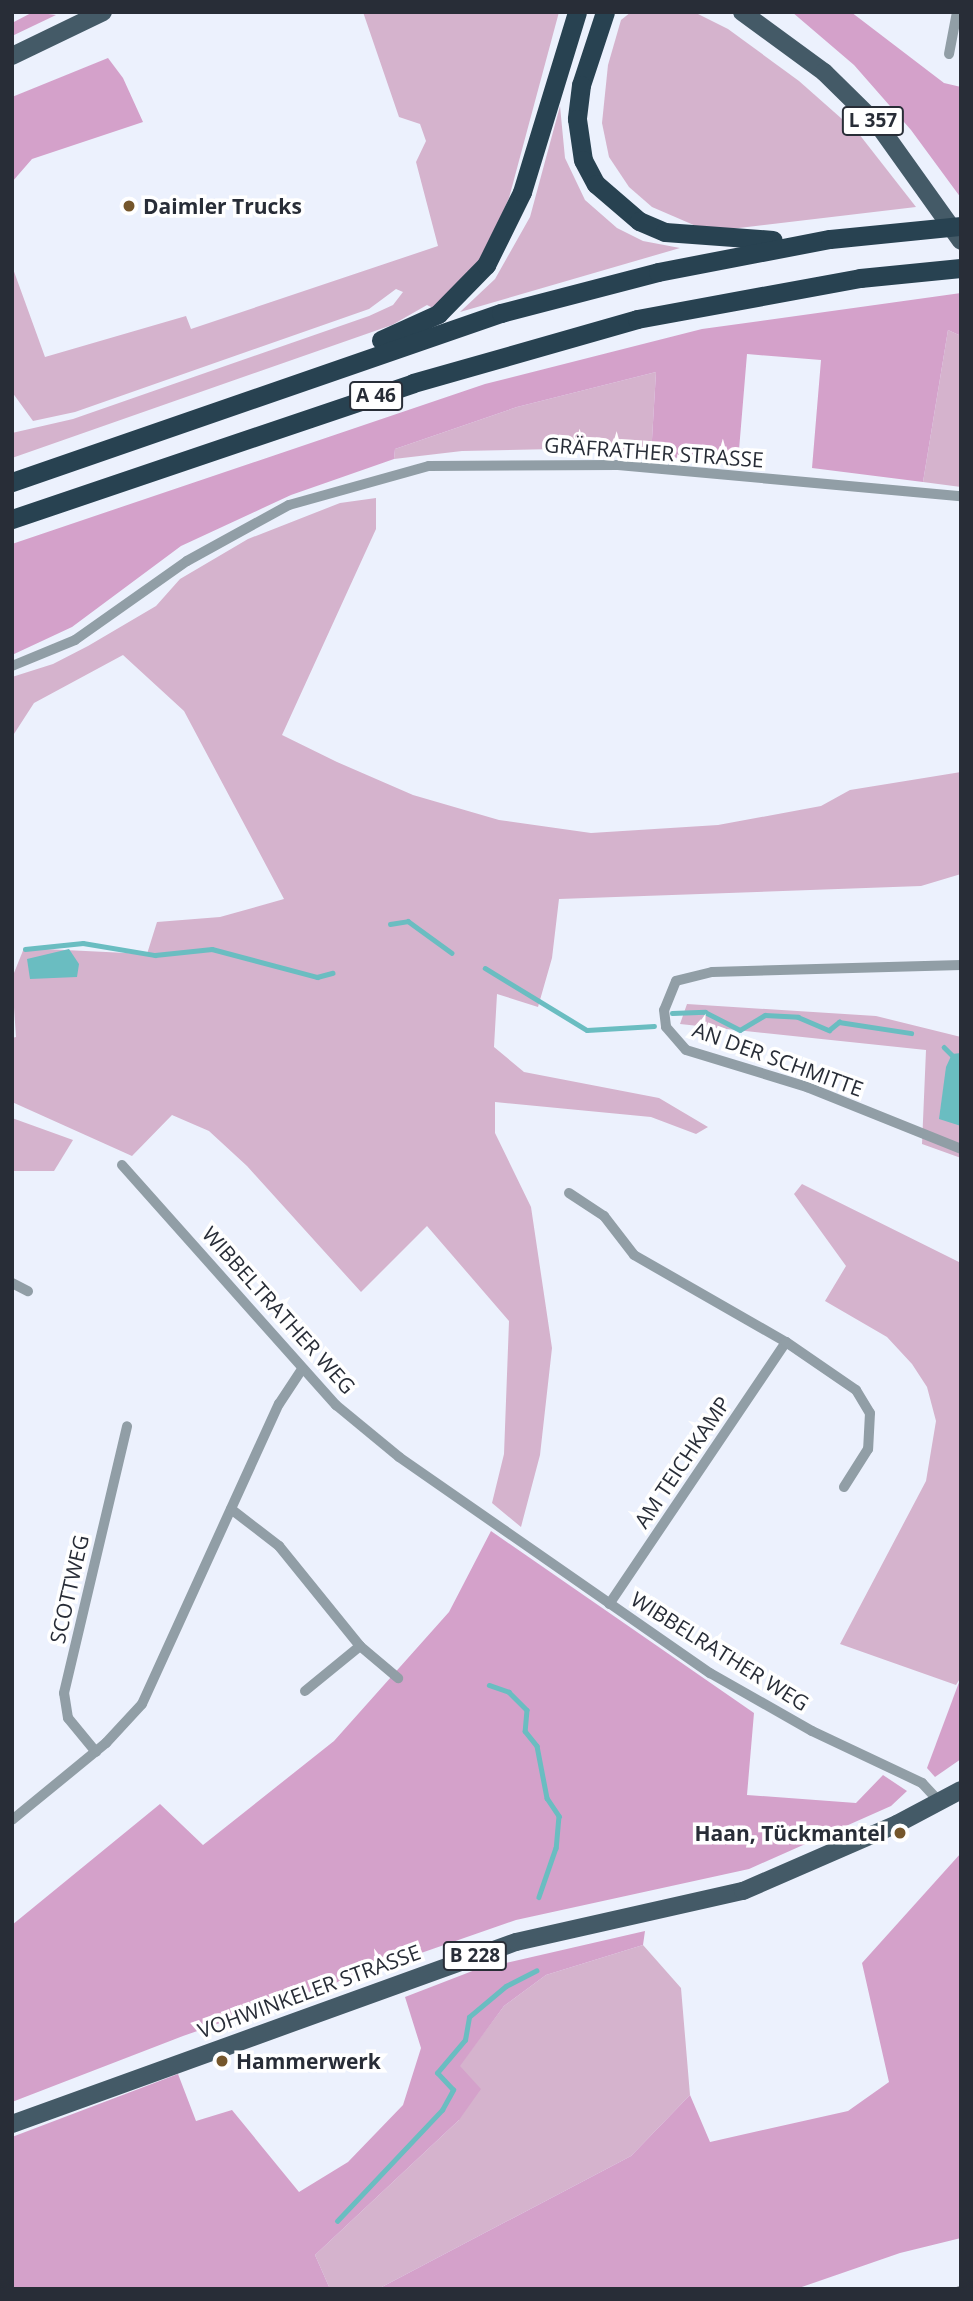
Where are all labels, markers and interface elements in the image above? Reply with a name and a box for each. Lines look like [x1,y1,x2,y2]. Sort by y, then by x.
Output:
road number: L 357 [842,105,904,136]
place label: Daimler Trucks [143,193,302,219]
marker: Daimler Trucks [121,198,137,214]
road number: A 46 [348,380,404,412]
street label: GRÄFRATHER STRASSE [544,432,764,472]
street label: AN DER SCHMITTE [689,1016,867,1102]
street label: WIBBELTRATHER WEG [197,1221,361,1399]
street label: AM TEICHKAMP [629,1391,735,1533]
street label: SCOTTWEG [44,1532,94,1646]
street label: WIBBELRATHER WEG [627,1586,813,1716]
place label: Haan, Tückmantel [694,1820,886,1846]
marker: Haan, Tückmantel [892,1825,908,1841]
street label: VOHWINKELER STRASSE [194,1939,424,2043]
road number: B 228 [442,1940,508,1972]
place label: Hammerwerk [236,2048,381,2074]
marker: Hammerwerk [214,2053,230,2069]

